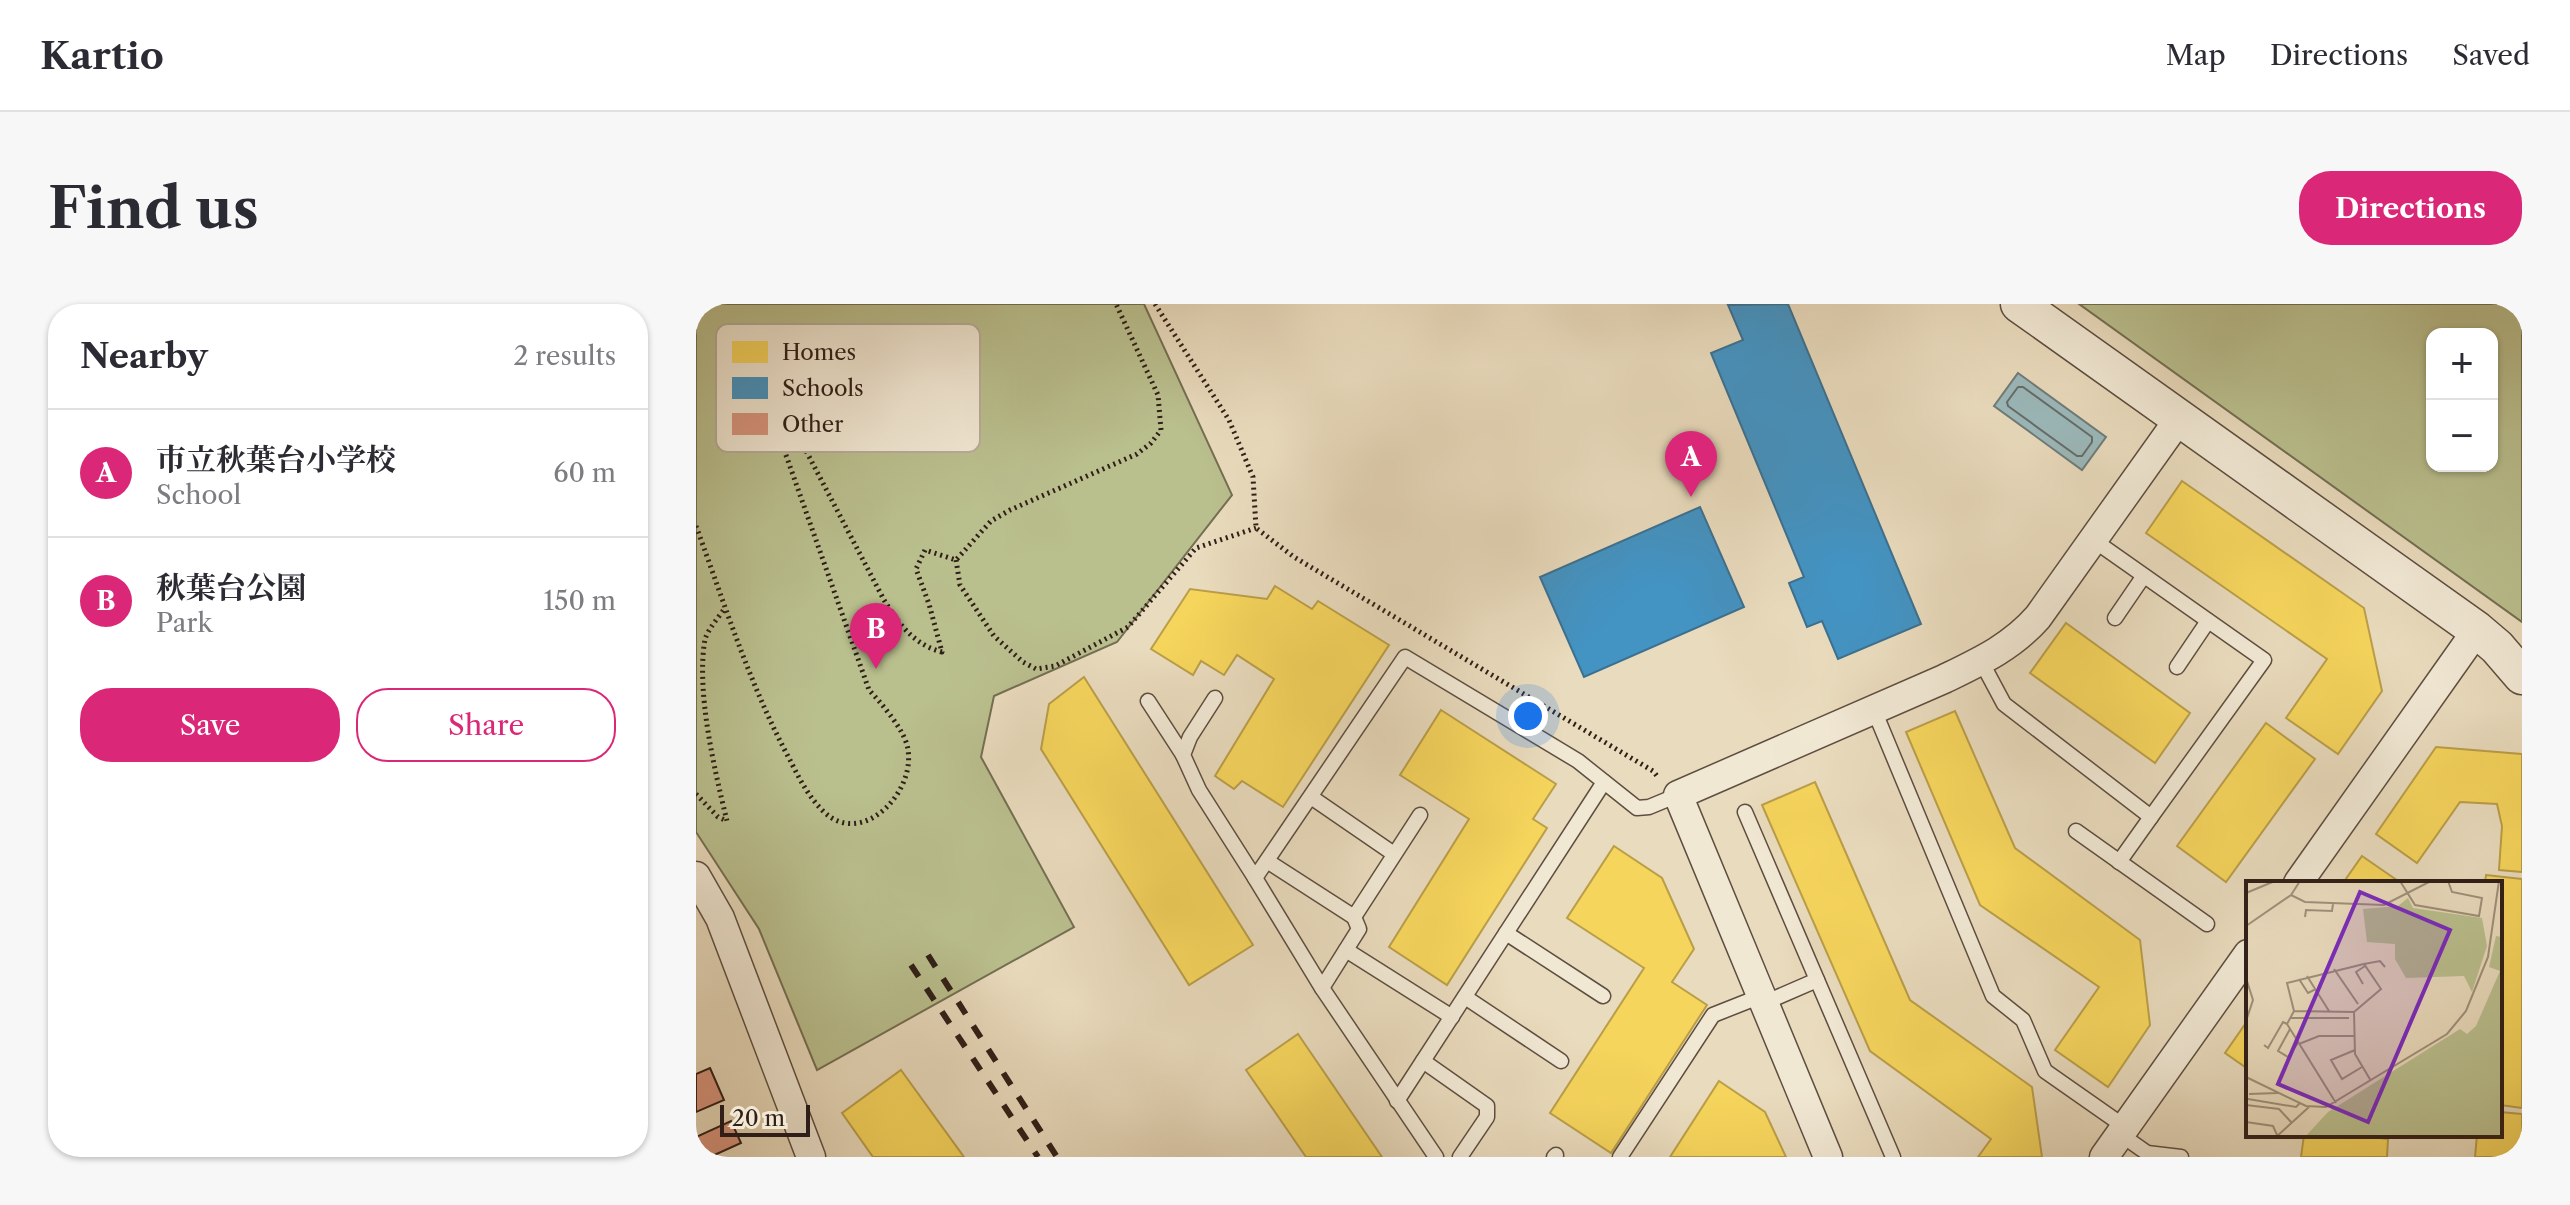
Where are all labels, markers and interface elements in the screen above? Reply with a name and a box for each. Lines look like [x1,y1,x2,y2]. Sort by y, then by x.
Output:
text: Kartio [40,32,164,79]
text: Map [2166,38,2226,72]
text: Directions [2270,38,2408,72]
text: Saved [2452,38,2530,72]
button: Directions [2299,171,2522,245]
text: Find us [48,174,259,243]
legend [716,324,980,452]
map controls [2426,328,2498,472]
button: + [2426,328,2498,400]
text: Nearby [80,335,208,377]
text: Homes [782,339,856,366]
text: 2 results [513,340,616,372]
text: Schools [782,375,864,402]
button: − [2426,400,2498,472]
text: Other [782,411,843,438]
pin: A [1665,431,1717,497]
text: 市立秋葉台小学校 [156,441,396,478]
text: A [96,457,116,489]
text: 60 m [553,457,616,489]
text: School [156,479,241,511]
text: 秋葉台公園 [156,569,306,606]
text: B [96,585,116,617]
text: 150 m [543,585,616,617]
pin: B [850,603,902,669]
text: Park [156,607,213,639]
button: Save [80,688,340,762]
button: Share [356,688,616,762]
your location [1508,696,1548,736]
inset map [2246,881,2502,1137]
scale bar [720,1101,810,1137]
text: 20 m [732,1105,785,1132]

